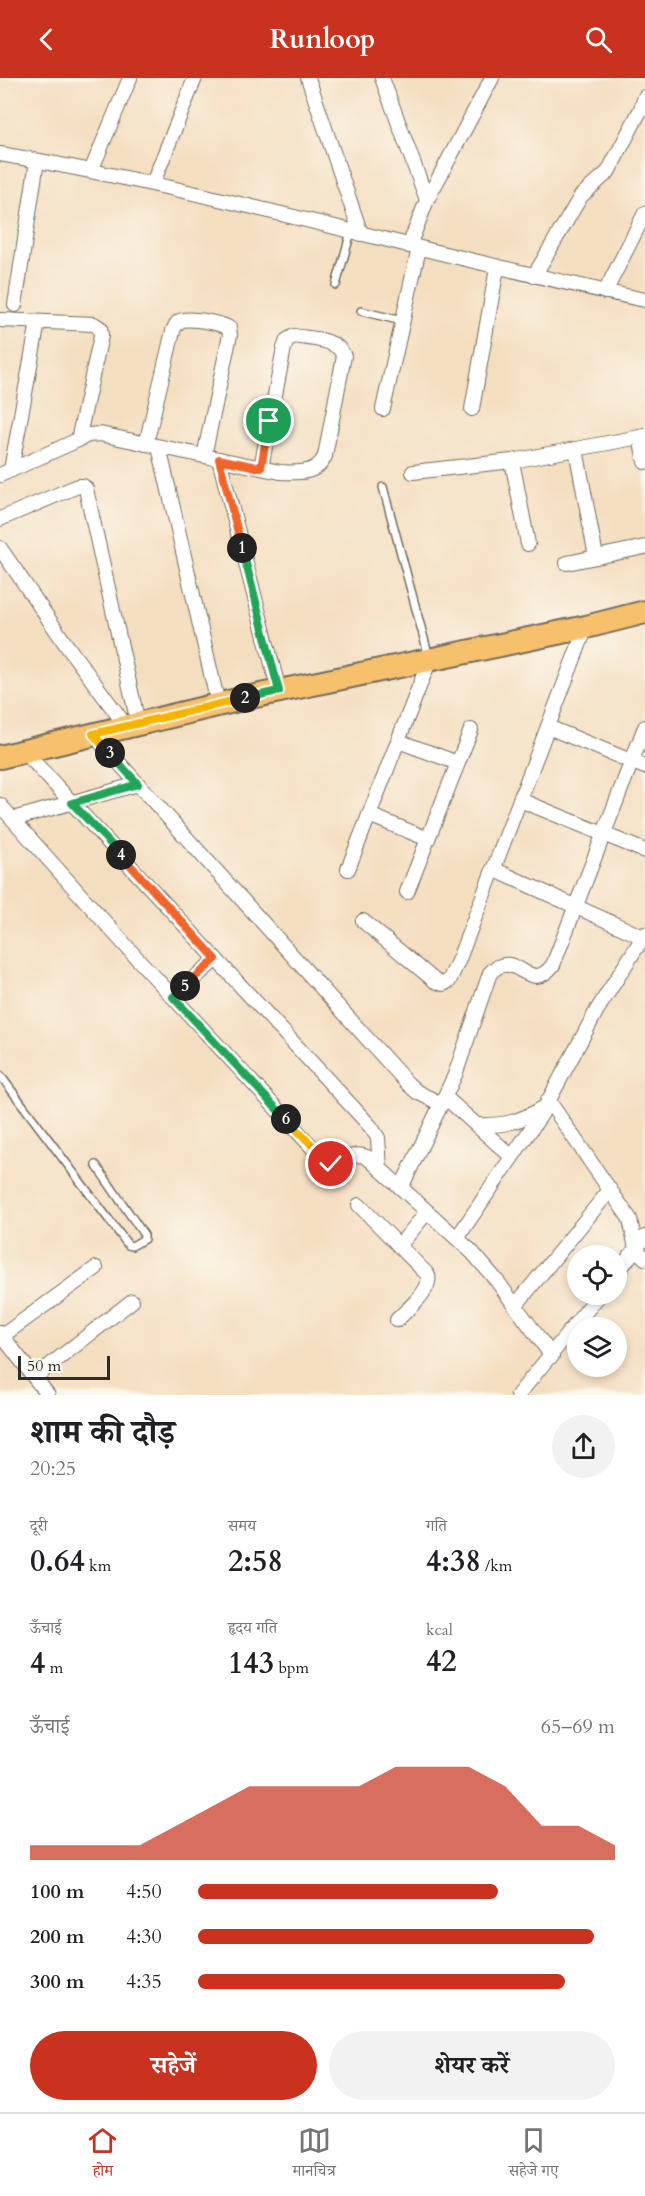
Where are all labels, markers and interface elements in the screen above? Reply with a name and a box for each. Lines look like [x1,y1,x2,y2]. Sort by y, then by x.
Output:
text: Runloop [270,21,375,58]
icon: back [30,23,63,56]
icon: search [582,23,615,56]
pin [243,395,294,446]
icon: arrive [252,404,285,437]
pin: 1 [227,533,257,563]
text: 1 [238,537,246,559]
pin: 2 [230,683,260,713]
text: 2 [241,687,249,709]
pin: 3 [95,738,125,768]
text: 3 [106,742,114,764]
pin: 4 [106,840,136,870]
text: 4 [117,844,125,866]
pin: 5 [170,971,200,1001]
text: 5 [181,975,189,997]
pin: 6 [271,1104,301,1134]
text: 6 [282,1108,290,1130]
pin [305,1138,356,1189]
icon: check [314,1147,347,1180]
map controls [567,1245,627,1377]
button: locate [567,1245,627,1305]
button: layers [567,1317,627,1377]
scale bar [18,1353,110,1380]
text: 50 m [27,1355,61,1377]
text: शाम की दौड़ [30,1410,175,1455]
button: share [552,1415,615,1478]
text: 20:25 [30,1455,76,1482]
text: दूरी [30,1515,47,1537]
text: समय [228,1515,256,1537]
text: गति [426,1515,447,1537]
text: 0.64 [30,1541,85,1582]
text: 2:58 [228,1541,283,1582]
text: 4:38 [426,1541,481,1582]
text: km [85,1555,111,1577]
text: /km [481,1555,512,1577]
text: ऊँचाई [30,1617,62,1639]
text: हृदय गति [228,1617,277,1639]
text: kcal [426,1619,453,1641]
text: 42 [426,1641,457,1682]
text: 4 [30,1643,45,1684]
text: 143 [228,1643,274,1684]
text: m [45,1657,63,1679]
text: bpm [274,1657,309,1679]
text: ऊँचाई [30,1713,69,1740]
text: 65–69 m [541,1713,615,1740]
text: 100 m [30,1878,85,1905]
text: 4:50 [126,1878,162,1905]
text: 200 m [30,1923,85,1950]
text: 4:30 [126,1923,162,1950]
text: 300 m [30,1968,85,1995]
text: 4:35 [126,1968,162,1995]
button: सहेजें [30,2031,317,2100]
button: शेयर करें [329,2031,615,2100]
tab: होम [86,2124,119,2186]
tab: मानचित्र [292,2124,336,2186]
tab: सहेजे गए [509,2124,559,2186]

